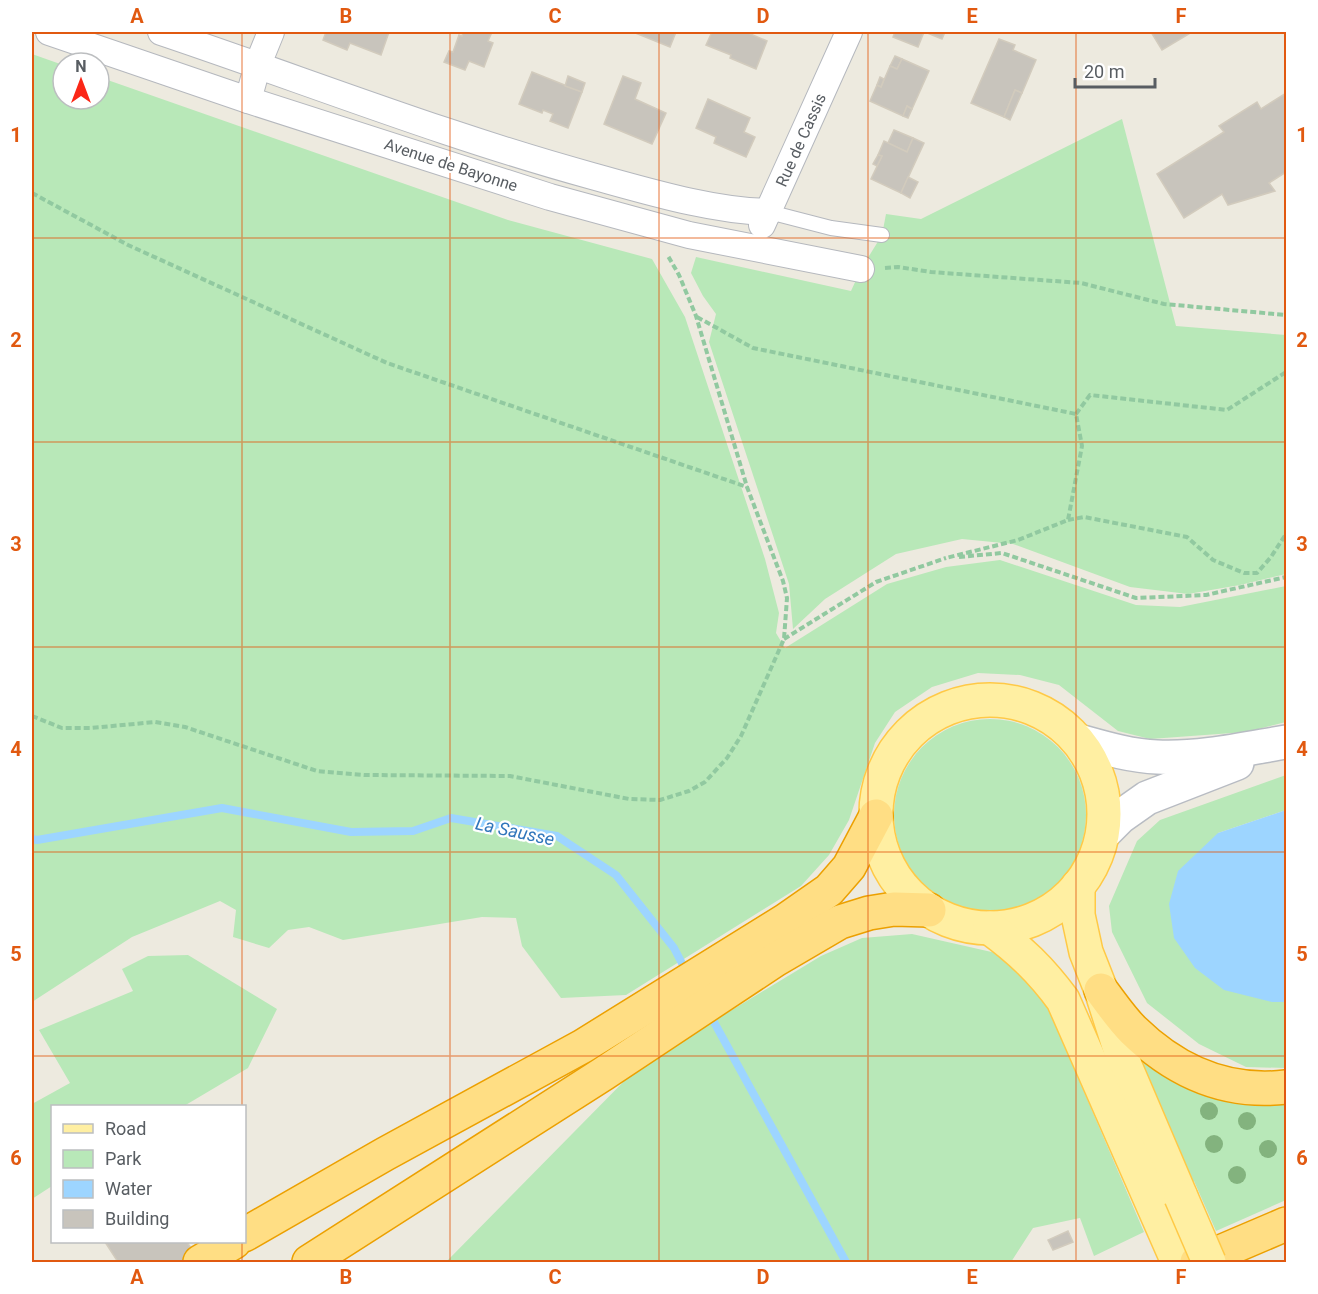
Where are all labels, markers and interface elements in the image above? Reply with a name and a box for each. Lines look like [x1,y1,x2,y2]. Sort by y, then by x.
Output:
text: A [130,4,144,28]
text: B [340,4,352,28]
text: C [548,4,562,28]
text: D [757,4,770,28]
text: E [966,4,978,28]
text: F [1176,4,1187,28]
north arrow [51,51,111,111]
scale bar [1075,51,1154,89]
text: N [75,57,87,76]
text: 20 m [1084,61,1124,82]
street label: Rue de Cassis [772,90,830,190]
text: 1 [10,123,22,147]
text: 1 [1296,123,1308,147]
street label: Avenue de Bayonne [382,134,520,196]
text: 2 [10,328,22,352]
text: 2 [1296,328,1308,352]
text: 3 [10,532,22,556]
text: 3 [1296,532,1308,556]
text: 4 [10,737,22,761]
text: 4 [1296,737,1308,761]
water label: La Sausse [474,812,556,850]
text: 5 [10,942,22,966]
text: 5 [1296,942,1308,966]
legend [51,1105,246,1243]
text: Road [105,1118,146,1139]
text: 6 [10,1146,22,1170]
text: 6 [1296,1146,1308,1170]
text: Park [105,1148,142,1169]
text: Water [105,1178,152,1199]
text: Building [105,1208,169,1229]
text: A [130,1265,144,1289]
text: B [340,1265,352,1289]
text: C [548,1265,562,1289]
text: D [757,1265,770,1289]
text: E [966,1265,978,1289]
text: F [1176,1265,1187,1289]

